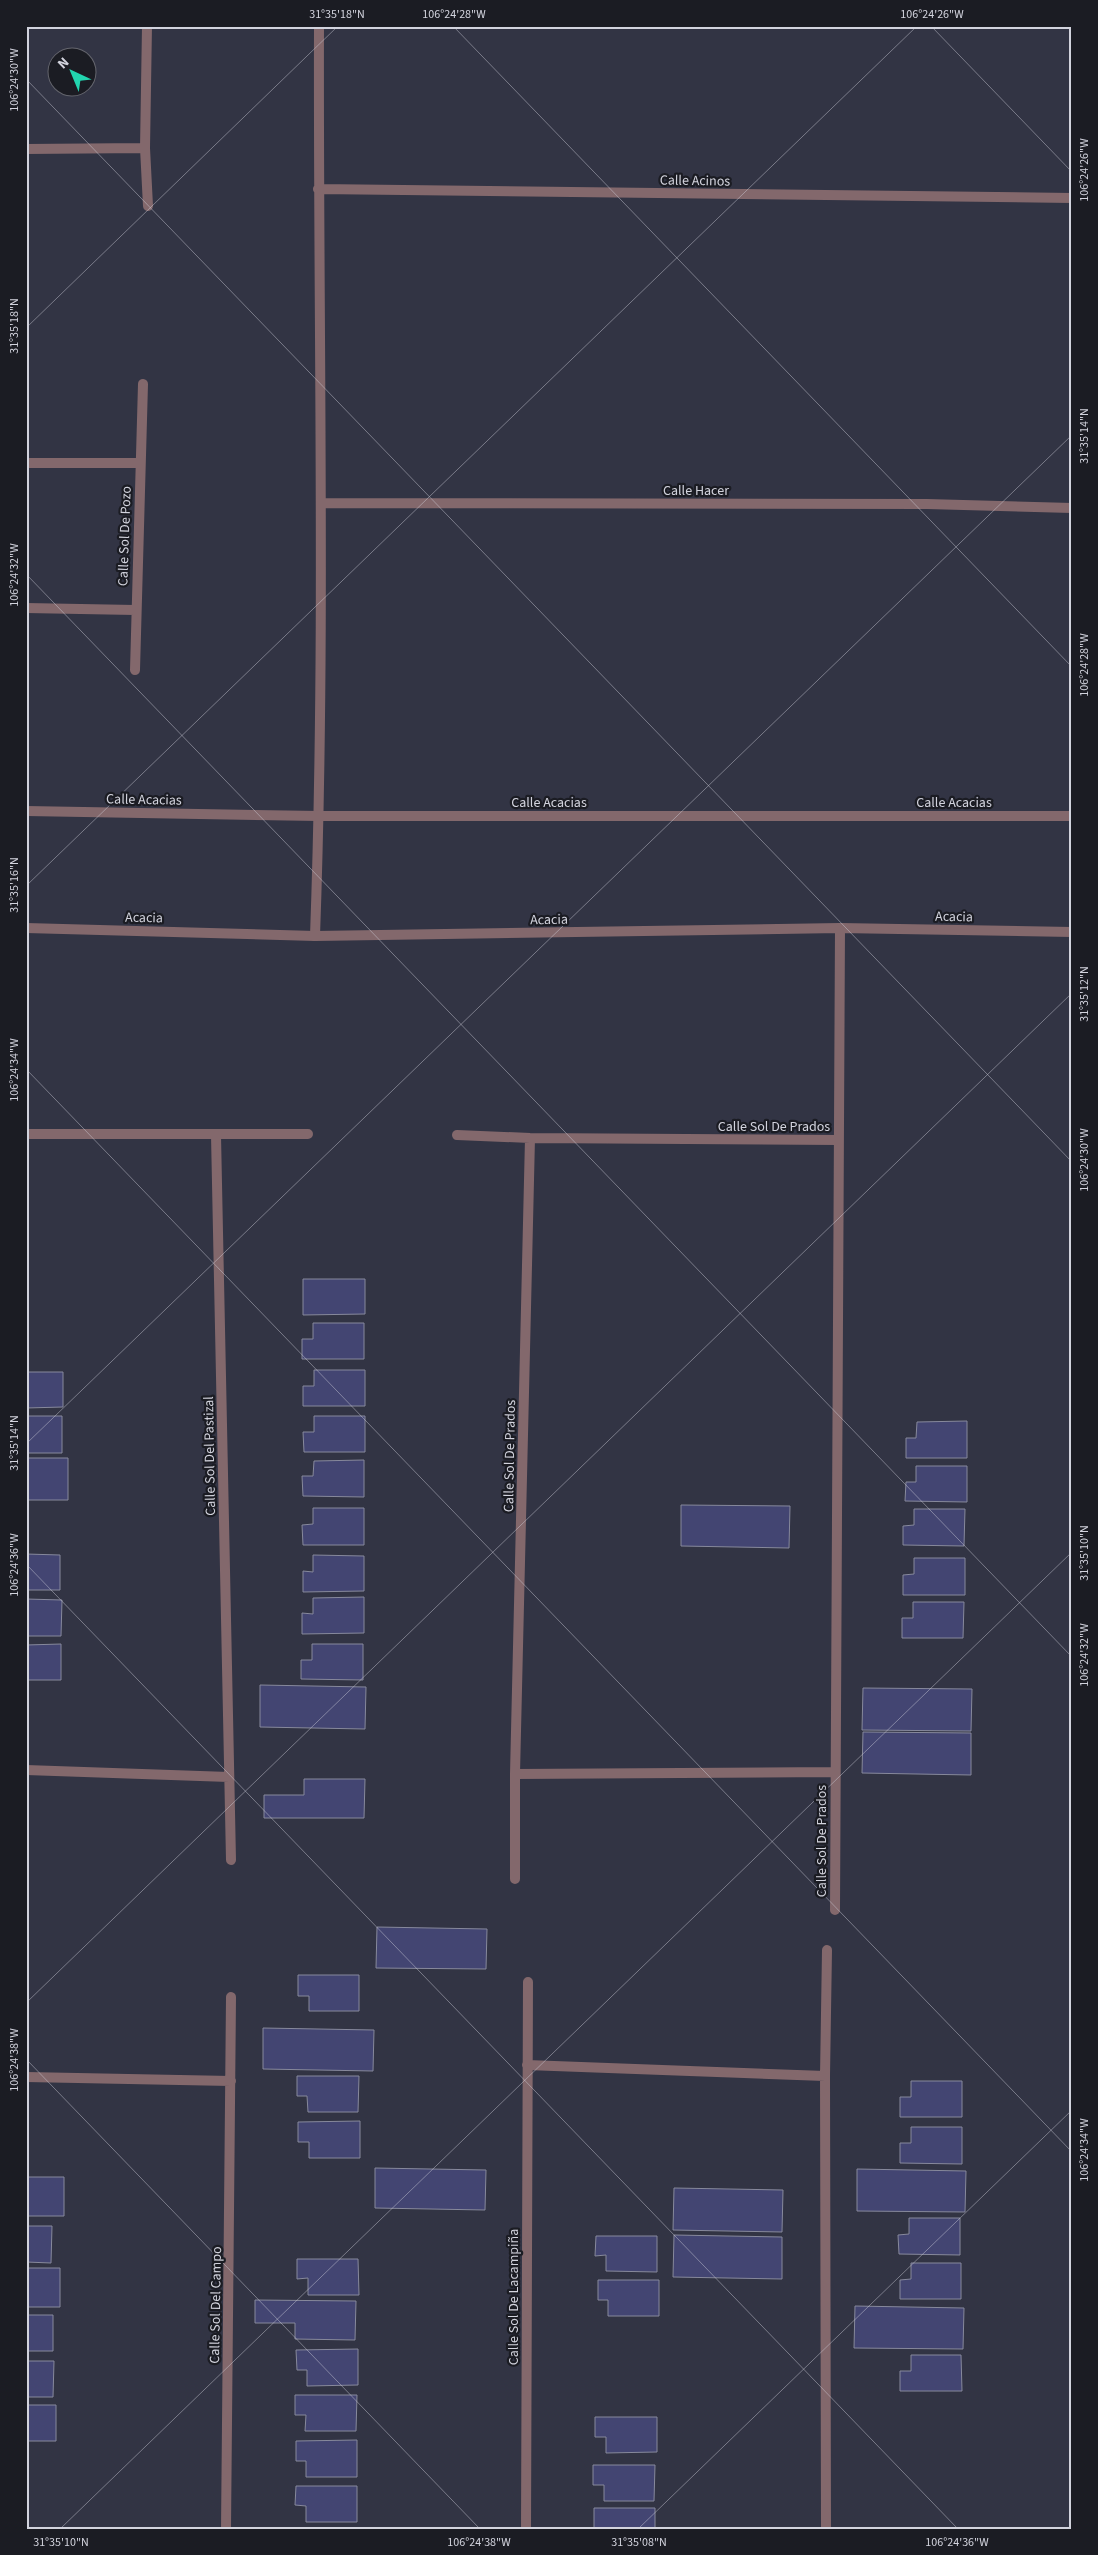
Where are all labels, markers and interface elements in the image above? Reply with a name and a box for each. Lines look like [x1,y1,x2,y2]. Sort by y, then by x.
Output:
text: 31°35'18"N [309,6,365,23]
text: 106°24'28"W [422,6,486,23]
text: 106°24'26"W [900,6,964,23]
text: 106°24'30"W [6,48,23,112]
north arrow [48,48,98,98]
text: N [53,53,74,74]
text: 106°24'26"W [1076,138,1093,202]
street label: Calle Acinos [660,170,731,192]
text: 31°35'18"N [6,298,23,354]
text: 31°35'14"N [1076,408,1093,464]
street label: Calle Hacer [663,481,729,501]
street label: Calle Sol De Pozo [113,486,137,586]
text: 106°24'32"W [6,543,23,607]
text: 106°24'28"W [1076,633,1093,697]
street label: Calle Acacias [106,789,182,811]
street label: Calle Acacias [511,793,587,813]
street label: Calle Acacias [916,793,992,813]
text: 31°35'16"N [6,857,23,913]
street label: Acacia [935,907,973,927]
street label: Acacia [125,908,163,928]
street label: Acacia [530,910,568,930]
text: 31°35'12"N [1076,966,1093,1022]
text: 106°24'34"W [6,1038,23,1102]
street label: Calle Sol De Prados [718,1117,830,1137]
text: 106°24'30"W [1076,1128,1093,1192]
street label: Calle Sol Del Pastizal [199,1396,221,1516]
street label: Calle Sol De Prados [499,1400,521,1512]
text: 31°35'14"N [6,1415,23,1471]
text: 31°35'10"N [1076,1525,1093,1581]
text: 106°24'36"W [6,1533,23,1597]
text: 106°24'32"W [1076,1623,1093,1687]
street label: Calle Sol De Prados [812,1785,832,1897]
text: 106°24'38"W [6,2028,23,2092]
text: 106°24'34"W [1076,2118,1093,2182]
street label: Calle Sol De Lacampiña [504,2229,524,2365]
street label: Calle Sol Del Campo [205,2246,227,2364]
text: 31°35'10"N [33,2534,89,2551]
text: 106°24'38"W [447,2534,511,2551]
text: 31°35'08"N [611,2534,667,2551]
text: 106°24'36"W [925,2534,989,2551]

